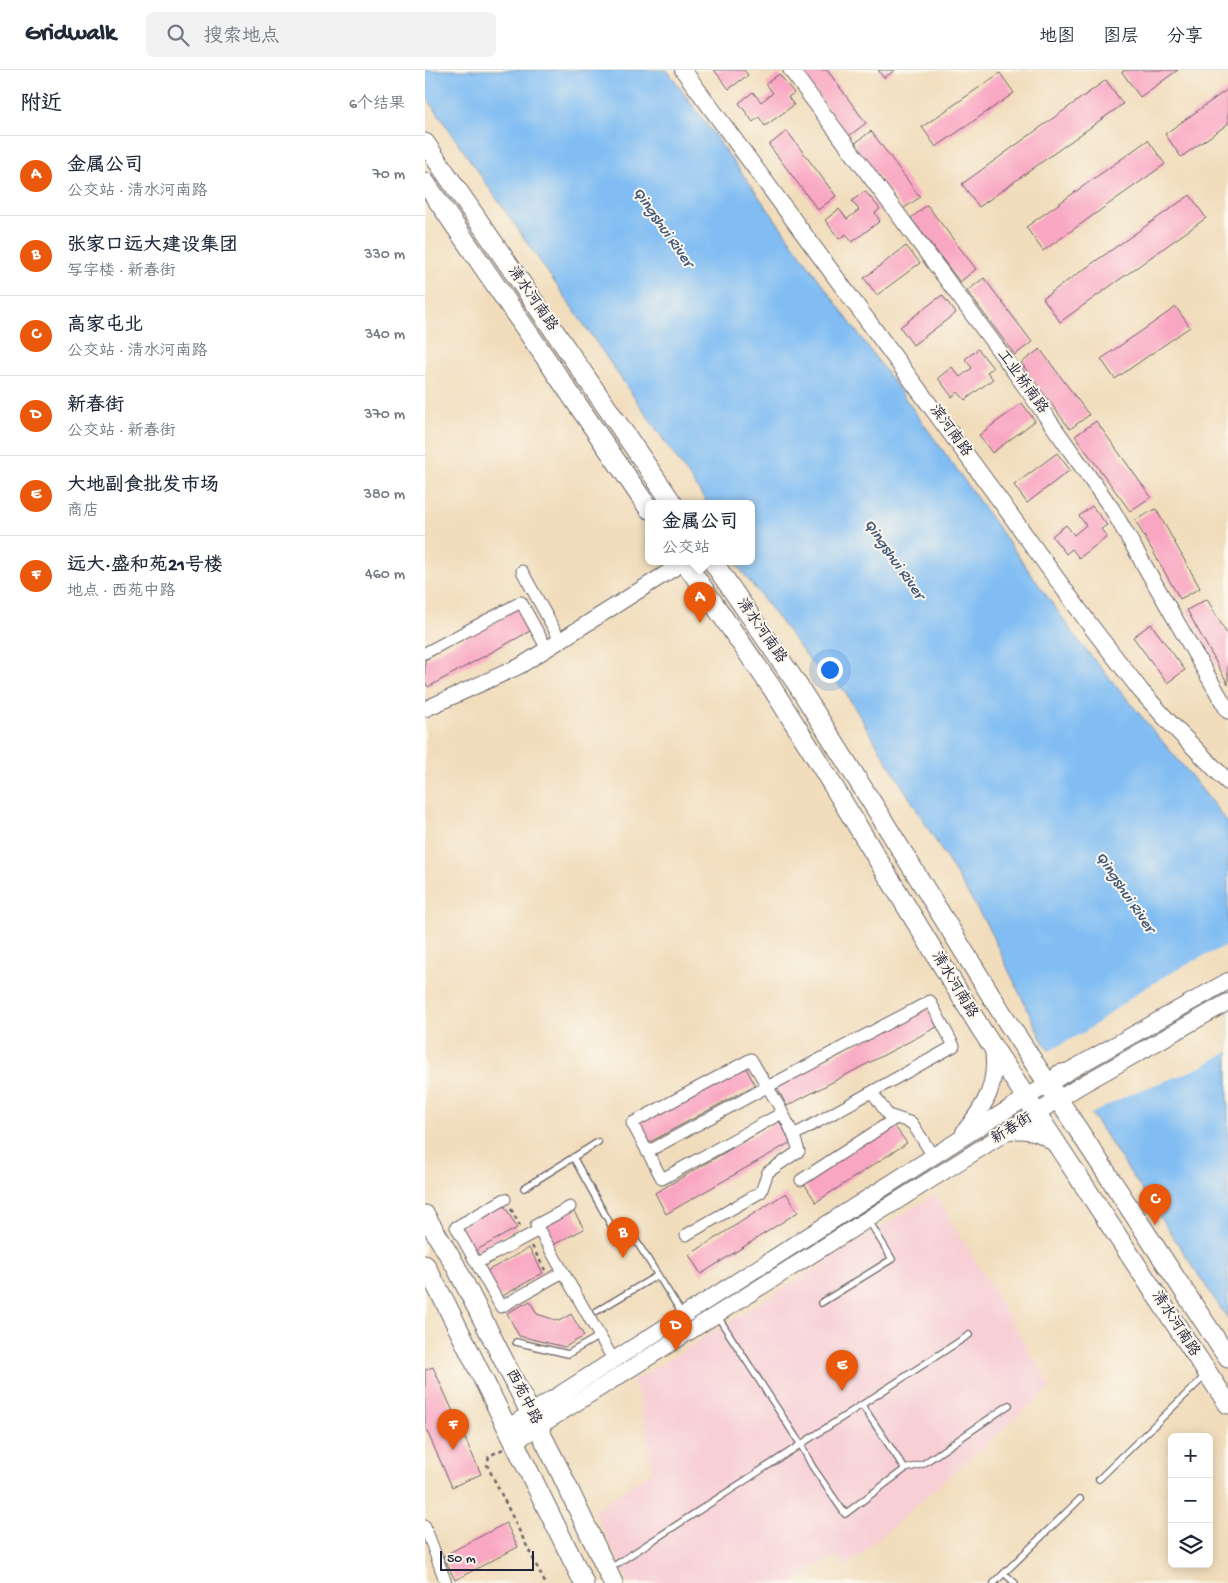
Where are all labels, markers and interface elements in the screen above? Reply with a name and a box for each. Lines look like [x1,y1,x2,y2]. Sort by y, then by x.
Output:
search box [146,12,496,57]
text: Gridwalk [25,20,116,49]
icon: search [164,21,192,49]
text: 搜索地点 [204,26,280,49]
text: 地图 [1039,27,1075,48]
text: 图层 [1103,27,1139,48]
text: 分享 [1167,27,1203,48]
text: 附近 [20,93,62,118]
text: 6个结果 [349,96,405,115]
text: 金属公司 [67,155,143,178]
text: A [31,166,41,185]
text: 70 m [372,166,405,185]
text: 公交站 · 清水河南路 [67,183,208,202]
water label: Qingshui River [628,184,698,274]
text: 张家口远大建设集团 [67,235,238,258]
text: B [32,246,40,265]
text: 330 m [364,246,405,265]
text: 写字楼 · 新春街 [67,263,176,282]
street label: 清水河南路 [503,263,562,335]
text: 高家屯北 [67,315,143,338]
text: C [32,326,40,345]
text: 340 m [365,326,405,345]
text: 公交站 · 清水河南路 [67,343,208,362]
street label: 工业桥南路 [993,346,1052,418]
text: 新春街 [67,395,124,418]
street label: 滨河南路 [925,401,976,461]
text: D [31,406,41,425]
text: 370 m [364,406,405,425]
text: 公交站 · 新春街 [67,423,176,442]
text: 大地副食批发市场 [67,475,219,498]
text: E [31,486,41,505]
text: 380 m [364,486,405,505]
popup [645,500,755,565]
text: 商店 [67,503,99,522]
text: 金属公司 [662,512,738,535]
water label: Qingshui River [859,516,929,606]
text: 公交站 [662,540,710,559]
text: 远大·盛和苑21号楼 [67,555,223,578]
text: F [32,566,40,585]
text: 460 m [365,566,405,585]
pin: A [684,582,716,623]
text: 地点 · 西苑中路 [67,583,176,602]
street label: 清水河南路 [732,595,791,667]
your location [817,657,843,683]
water label: Qingshui River [1090,849,1160,940]
street label: 清水河南路 [927,948,982,1022]
street label: 新春街 [988,1109,1036,1149]
pin: C [1139,1184,1171,1225]
pin: B [607,1217,639,1258]
street label: 清水河南路 [1147,1287,1204,1360]
pin: D [660,1310,692,1351]
pin: E [826,1350,858,1391]
street label: 西苑中路 [501,1366,545,1428]
pin: F [437,1409,469,1450]
map controls [1168,1433,1213,1568]
button: + [1168,1433,1213,1478]
button: − [1168,1478,1213,1523]
button: layers [1168,1523,1213,1568]
scale bar [440,1548,534,1571]
text: 50 m [447,1551,476,1568]

